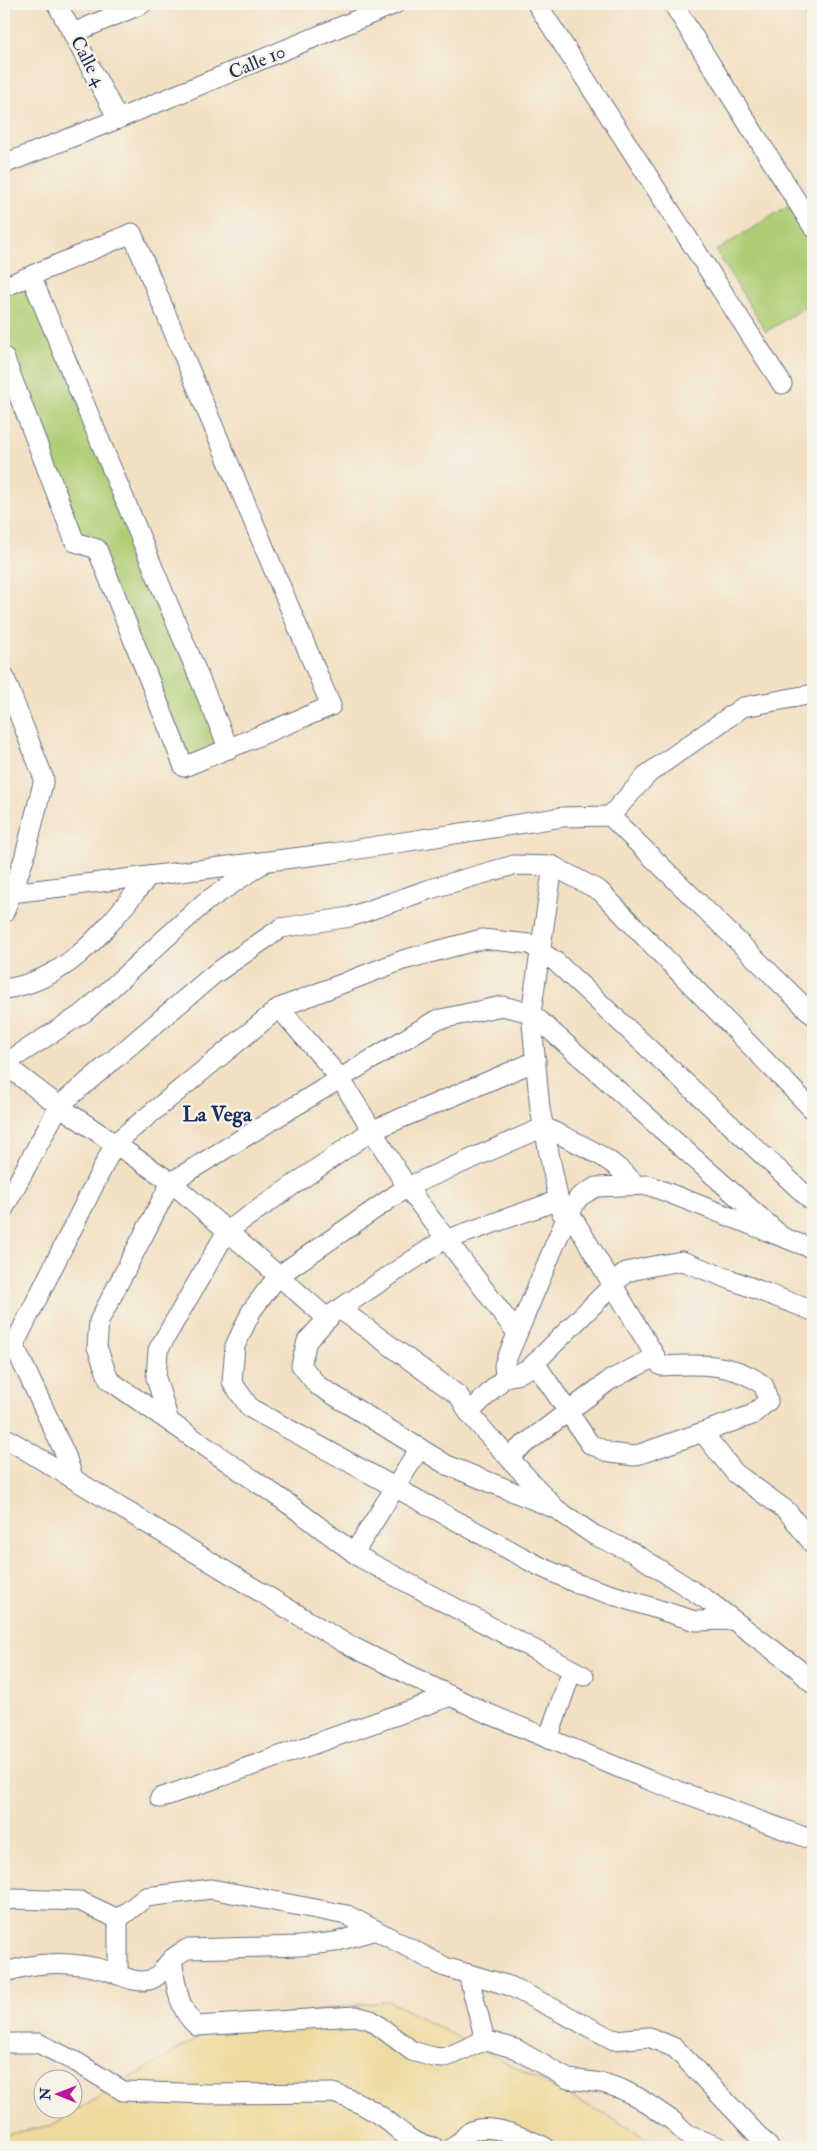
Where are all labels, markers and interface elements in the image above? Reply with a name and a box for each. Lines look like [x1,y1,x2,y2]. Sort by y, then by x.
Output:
street label: Calle 4 [65,32,112,91]
street label: Calle 10 [225,39,289,85]
district label: La Vega [182,1101,253,1128]
north arrow [32,2068,82,2118]
text: N [37,2087,54,2101]

